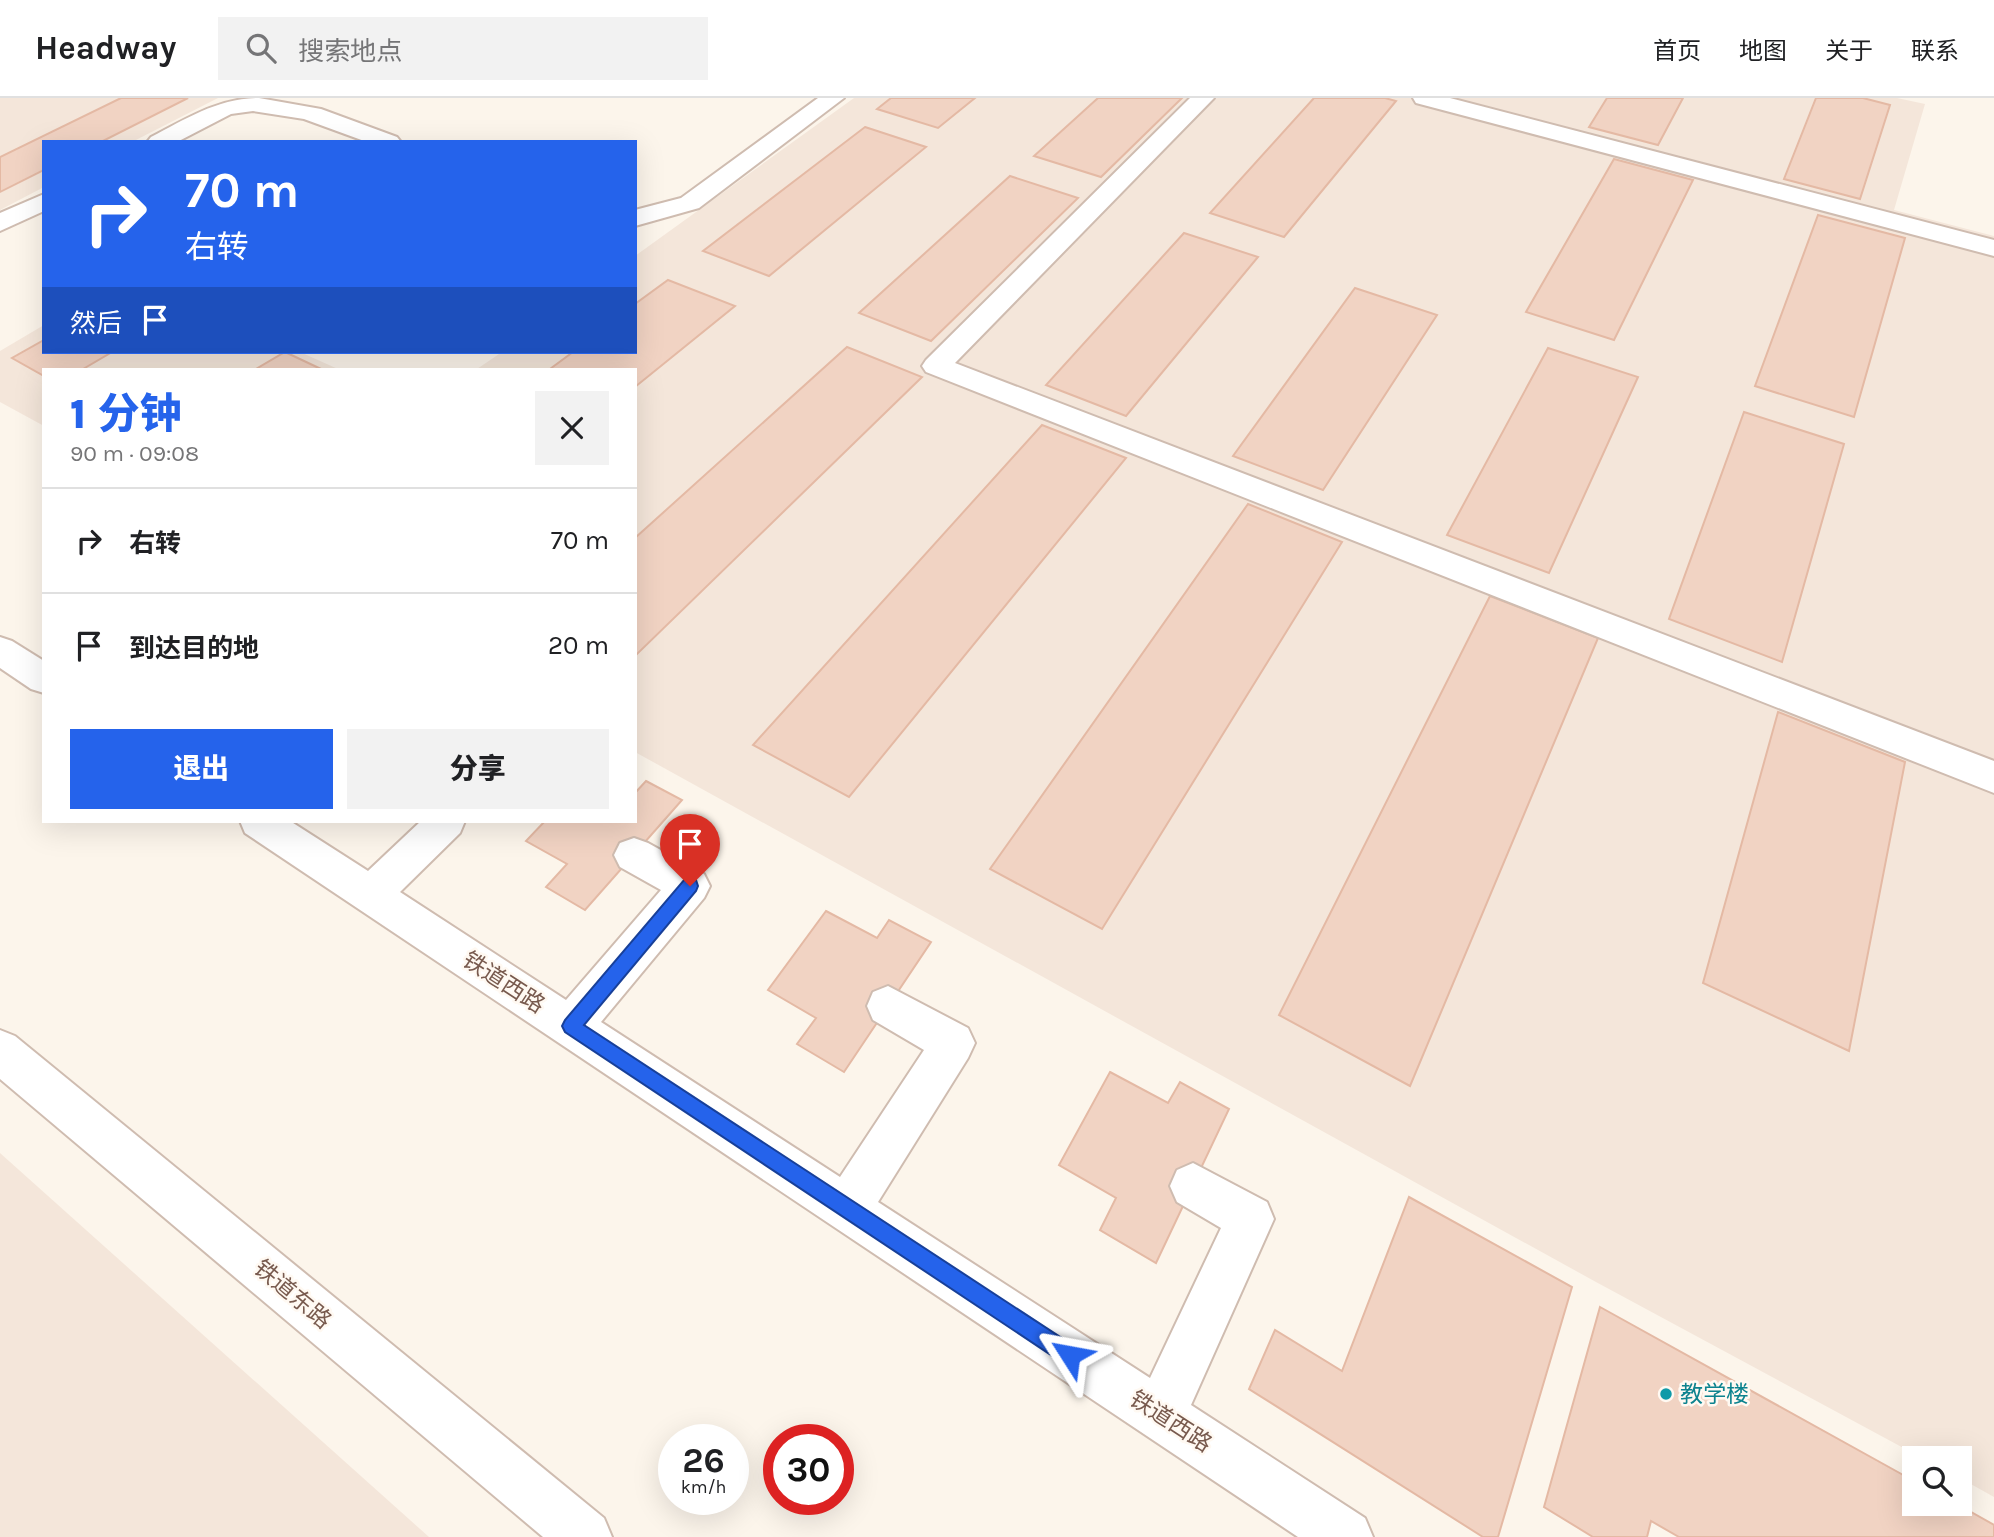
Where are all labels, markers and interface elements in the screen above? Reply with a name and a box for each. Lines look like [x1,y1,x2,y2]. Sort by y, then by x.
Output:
search box [218,17,708,80]
text: Headway [35,29,176,67]
icon: search [242,29,280,67]
text: 搜索地点 [298,36,402,67]
text: 首页 [1653,37,1701,65]
text: 地图 [1739,37,1787,65]
text: 关于 [1825,37,1873,65]
text: 联系 [1911,37,1959,65]
text: 70 m [185,162,299,219]
icon: right [70,168,161,259]
text: 右转 [185,229,249,266]
icon: arrive [136,301,174,339]
text: 然后 [70,308,122,339]
text: 1 分钟 [70,389,181,439]
button: close [535,391,609,465]
text: 90 m · 09:08 [70,440,199,467]
icon: right [70,522,108,560]
text: 70 m [551,525,609,556]
text: 右转 [129,528,181,559]
icon: arrive [70,627,108,665]
text: 20 m [548,630,609,661]
text: 到达目的地 [129,633,259,664]
button: 退出 [70,729,333,809]
button: 分享 [347,729,609,809]
pin [660,814,720,886]
icon: arrive [671,825,709,863]
street label: 铁道西路 [458,946,550,1019]
street label: 铁道东路 [249,1254,337,1334]
position arrow [1033,1318,1107,1392]
place label: 教学楼 [1680,1381,1749,1408]
street label: 铁道西路 [1125,1385,1217,1458]
marker: 教学楼 [1658,1386,1674,1402]
speed limit sign: 30 [763,1424,854,1515]
text: 26 [682,1440,725,1481]
map controls [1902,1446,1972,1516]
button: search [1902,1446,1972,1516]
text: km/h [681,1476,726,1498]

